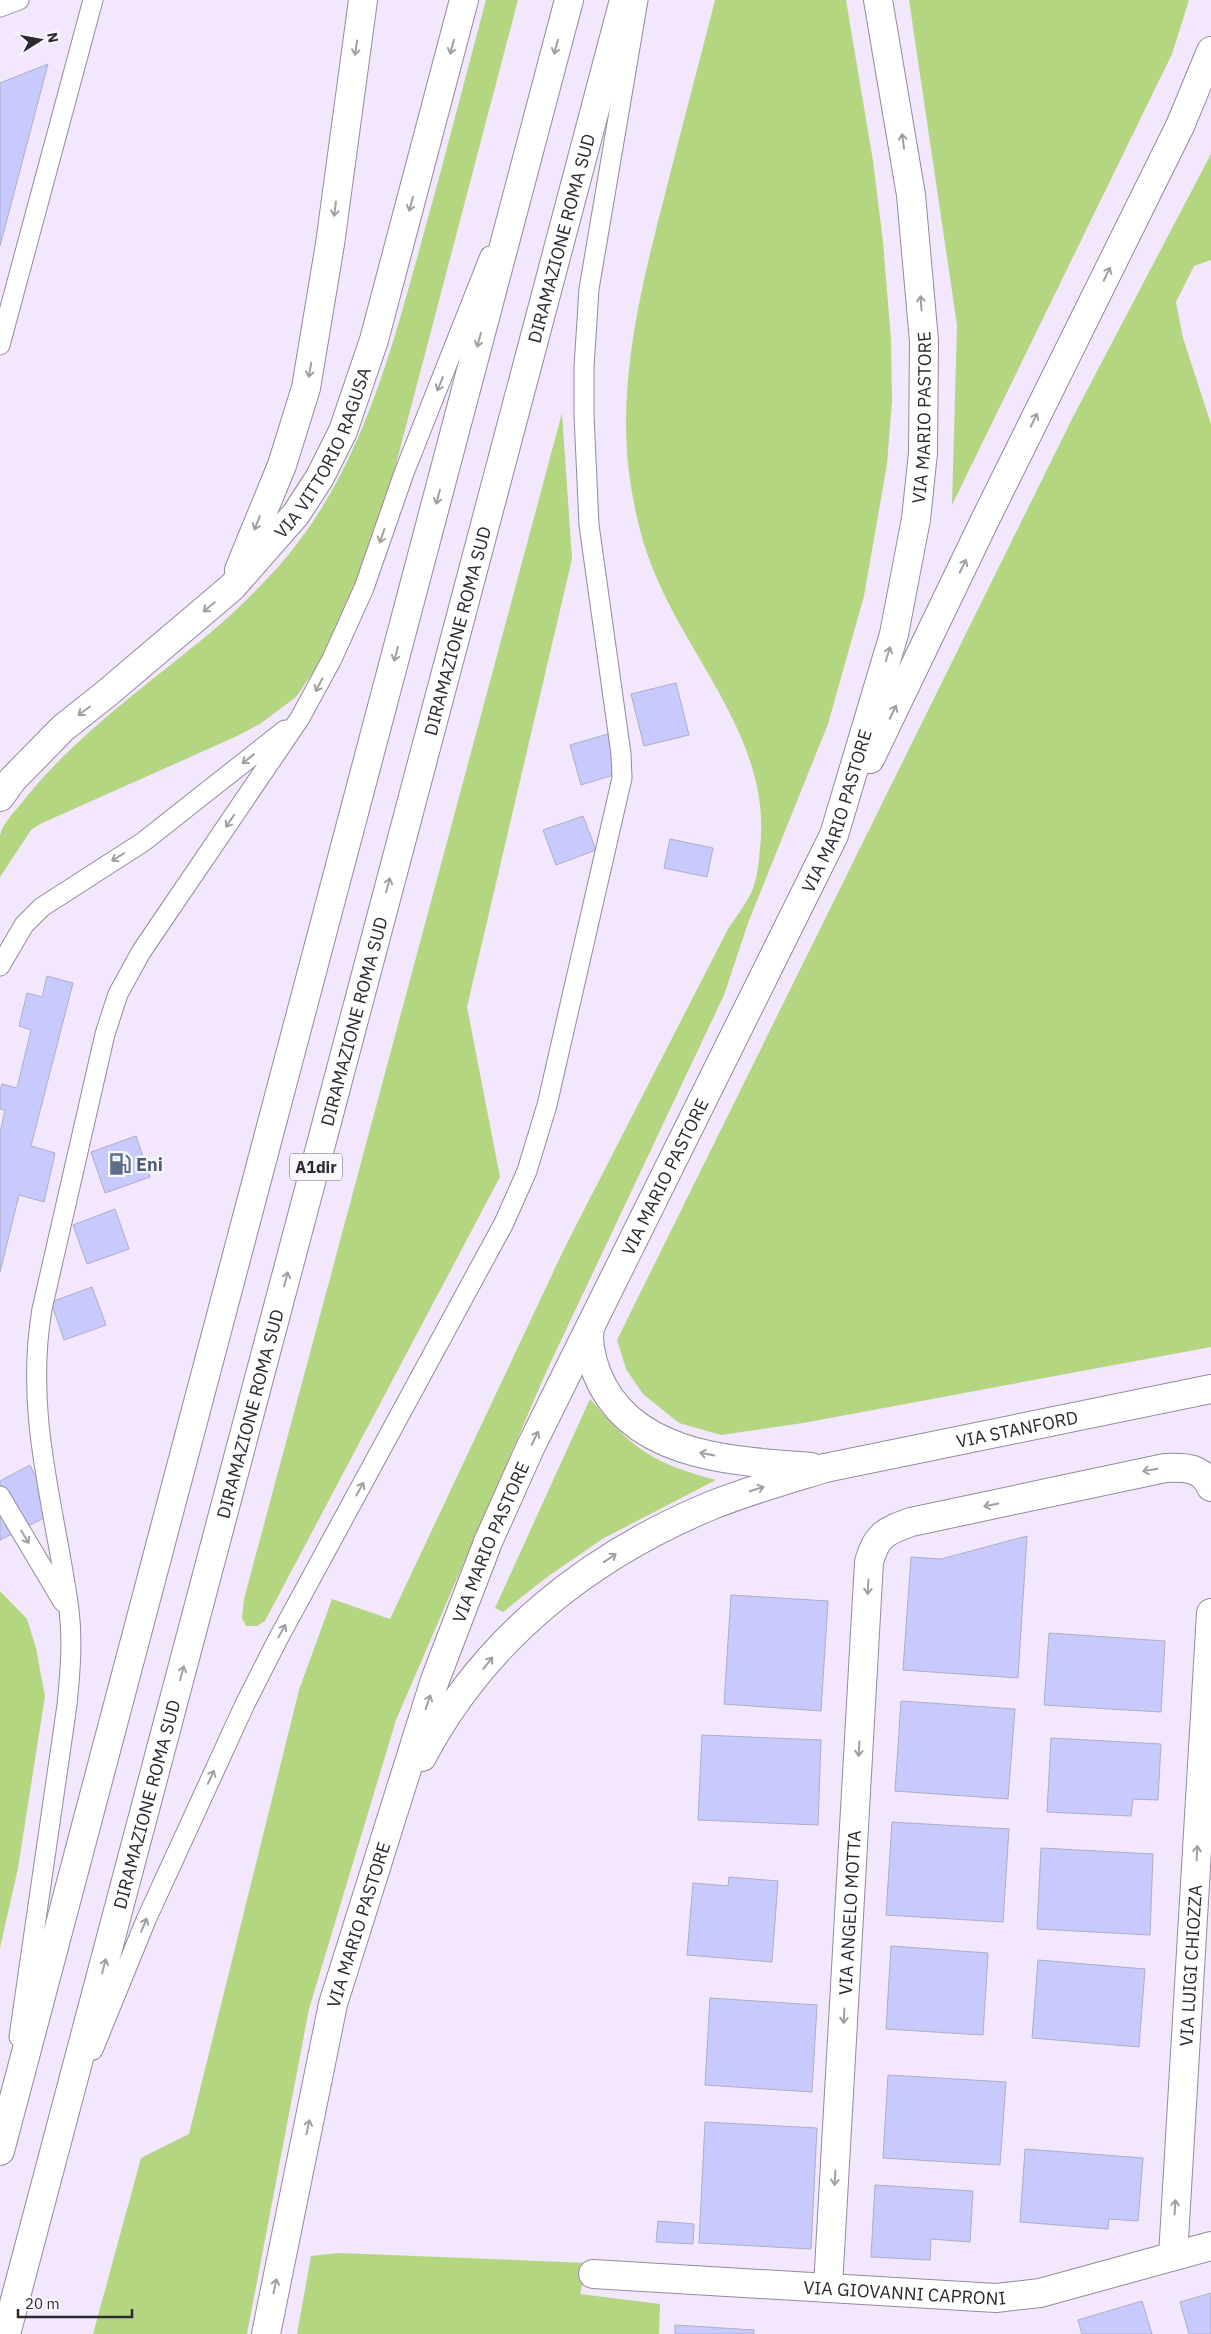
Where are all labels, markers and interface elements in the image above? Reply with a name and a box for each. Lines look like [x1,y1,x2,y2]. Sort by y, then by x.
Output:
north arrow [15,15,65,65]
text: N [43,31,63,44]
one-way arrow [447,39,456,55]
one-way arrow [551,39,560,55]
one-way arrow [351,40,361,56]
street label: DIRAMAZIONE ROMA SUD [522,131,600,345]
one-way arrow [897,134,907,150]
one-way arrow [405,196,415,212]
one-way arrow [330,201,340,217]
one-way arrow [1102,267,1112,282]
one-way arrow [916,295,926,311]
street label: VIA MARIO PASTORE [906,330,936,505]
one-way arrow [474,331,483,347]
one-way arrow [304,361,314,377]
street label: VIA VITTORIO RAGUSA [269,363,376,543]
one-way arrow [434,376,443,391]
one-way arrow [1030,412,1040,427]
one-way arrow [433,488,442,504]
one-way arrow [252,515,261,530]
street label: DIRAMAZIONE ROMA SUD [418,523,496,738]
one-way arrow [377,527,386,543]
one-way arrow [958,558,968,573]
one-way arrow [202,601,215,613]
one-way arrow [391,645,401,661]
one-way arrow [883,647,893,663]
one-way arrow [313,677,323,692]
one-way arrow [889,705,898,720]
one-way arrow [77,706,91,716]
street label: VIA MARIO PASTORE [796,726,876,896]
one-way arrow [242,754,255,765]
one-way arrow [225,814,235,828]
one-way arrow [112,853,126,863]
one-way arrow [384,877,394,893]
street label: DIRAMAZIONE ROMA SUD [315,914,392,1128]
street label: VIA MARIO PASTORE [616,1094,713,1259]
fuel station icon: Eni [107,1151,133,1177]
place label: Eni [136,1153,163,1176]
road number: A1dir [290,1154,342,1180]
one-way arrow [282,1272,291,1288]
street label: DIRAMAZIONE ROMA SUD [211,1307,288,1521]
street label: VIA STANFORD [954,1405,1080,1452]
one-way arrow [530,1430,540,1445]
one-way arrow [699,1449,715,1459]
street label: VIA MARIO PASTORE [447,1458,534,1626]
one-way arrow [1142,1466,1158,1476]
one-way arrow [355,1481,365,1496]
one-way arrow [749,1484,765,1494]
one-way arrow [983,1501,999,1510]
one-way arrow [20,1530,30,1544]
one-way arrow [603,1553,617,1563]
one-way arrow [863,1578,872,1594]
one-way arrow [277,1624,287,1639]
one-way arrow [482,1657,493,1670]
one-way arrow [178,1666,187,1682]
one-way arrow [424,1694,433,1710]
street label: DIRAMAZIONE ROMA SUD [108,1697,185,1911]
one-way arrow [854,1741,863,1757]
one-way arrow [206,1770,216,1785]
street label: VIA ANGELO MOTTA [833,1829,865,1996]
street label: VIA MARIO PASTORE [321,1839,395,2010]
one-way arrow [1192,1845,1201,1861]
street label: VIA LUIGI CHIOZZA [1174,1884,1206,2047]
one-way arrow [140,1918,149,1934]
one-way arrow [100,1958,110,1974]
one-way arrow [839,2008,848,2024]
one-way arrow [304,2119,313,2135]
one-way arrow [830,2170,839,2186]
one-way arrow [1171,2200,1180,2216]
street label: VIA GIOVANNI CAPRONI [803,2275,1007,2310]
one-way arrow [271,2278,280,2294]
scale bar [18,2286,131,2318]
text: 20 m [25,2294,60,2313]

